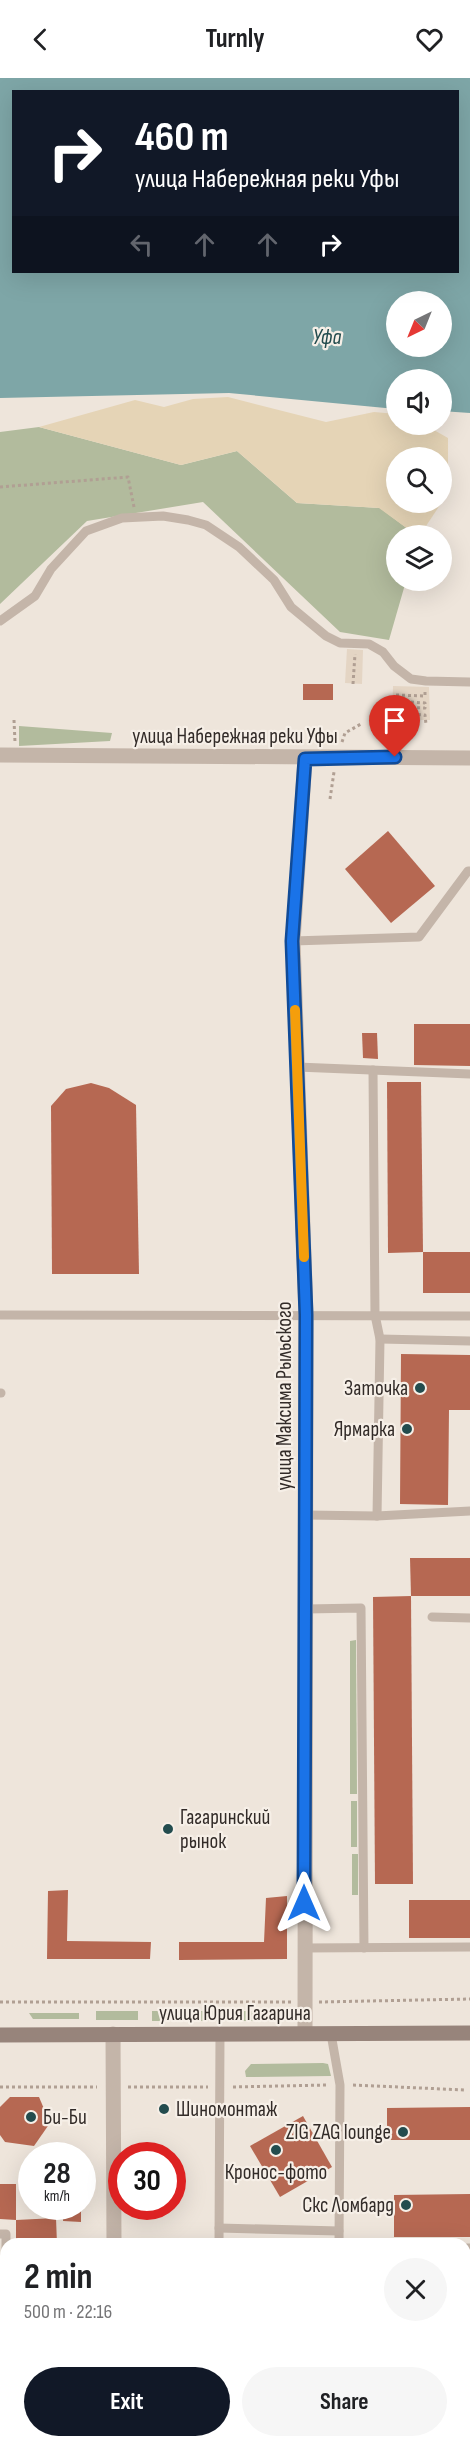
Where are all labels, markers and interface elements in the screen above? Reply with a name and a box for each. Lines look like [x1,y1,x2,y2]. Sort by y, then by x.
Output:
icon: back [24,23,57,56]
text: Turnly [205,23,265,55]
icon: heart [413,23,446,56]
text: 460 m [135,112,229,163]
icon: right [36,114,114,192]
text: улица Набережная реки Уфы [135,163,399,195]
icon: left [125,228,158,261]
icon: ahead [188,228,221,261]
icon: ahead [251,228,284,261]
icon: right [314,228,347,261]
north arrow [386,291,452,357]
map controls [386,291,452,591]
water label: Уфа [313,324,341,351]
button: sound [386,369,452,435]
button: search [386,447,452,513]
button: layers [386,525,452,591]
pin [369,695,420,757]
icon: arrive [378,704,411,737]
street label: улица Набережная реки Уфы [132,724,338,749]
street label: улица Максима Рыльского [272,1302,297,1490]
place label: Заточка [344,1376,408,1401]
marker: Заточка [413,1381,427,1395]
place label: Ярмарка [334,1417,395,1442]
marker: Ярмарка [400,1422,414,1436]
place label: Гагаринский рынок [180,1805,270,1854]
marker: Гагаринский рынок [161,1822,175,1836]
position arrow [272,1871,336,1935]
street label: улица Юрия Гагарина [159,2001,311,2026]
place label: Шиномонтаж [176,2097,278,2122]
marker: Шиномонтаж [157,2102,171,2116]
place label: Би-Би [43,2105,87,2130]
marker: Би-Би [24,2110,38,2124]
place label: ZIG ZAG lounge [286,2120,391,2145]
marker: ZIG ZAG lounge [396,2125,410,2139]
speed limit sign: 30 [108,2142,186,2220]
marker: Кронос-фото [269,2143,283,2157]
text: 28 [43,2156,71,2192]
place label: Кронос-фото [225,2160,327,2185]
text: km/h [44,2187,70,2206]
place label: Скс Ломбард [302,2193,394,2218]
marker: Скс Ломбард [399,2198,413,2212]
text: 2 min [24,2256,93,2299]
button: close [384,2258,447,2321]
text: 500 m · 22:16 [24,2300,112,2324]
button: Exit [24,2367,230,2436]
button: Share [242,2367,447,2436]

